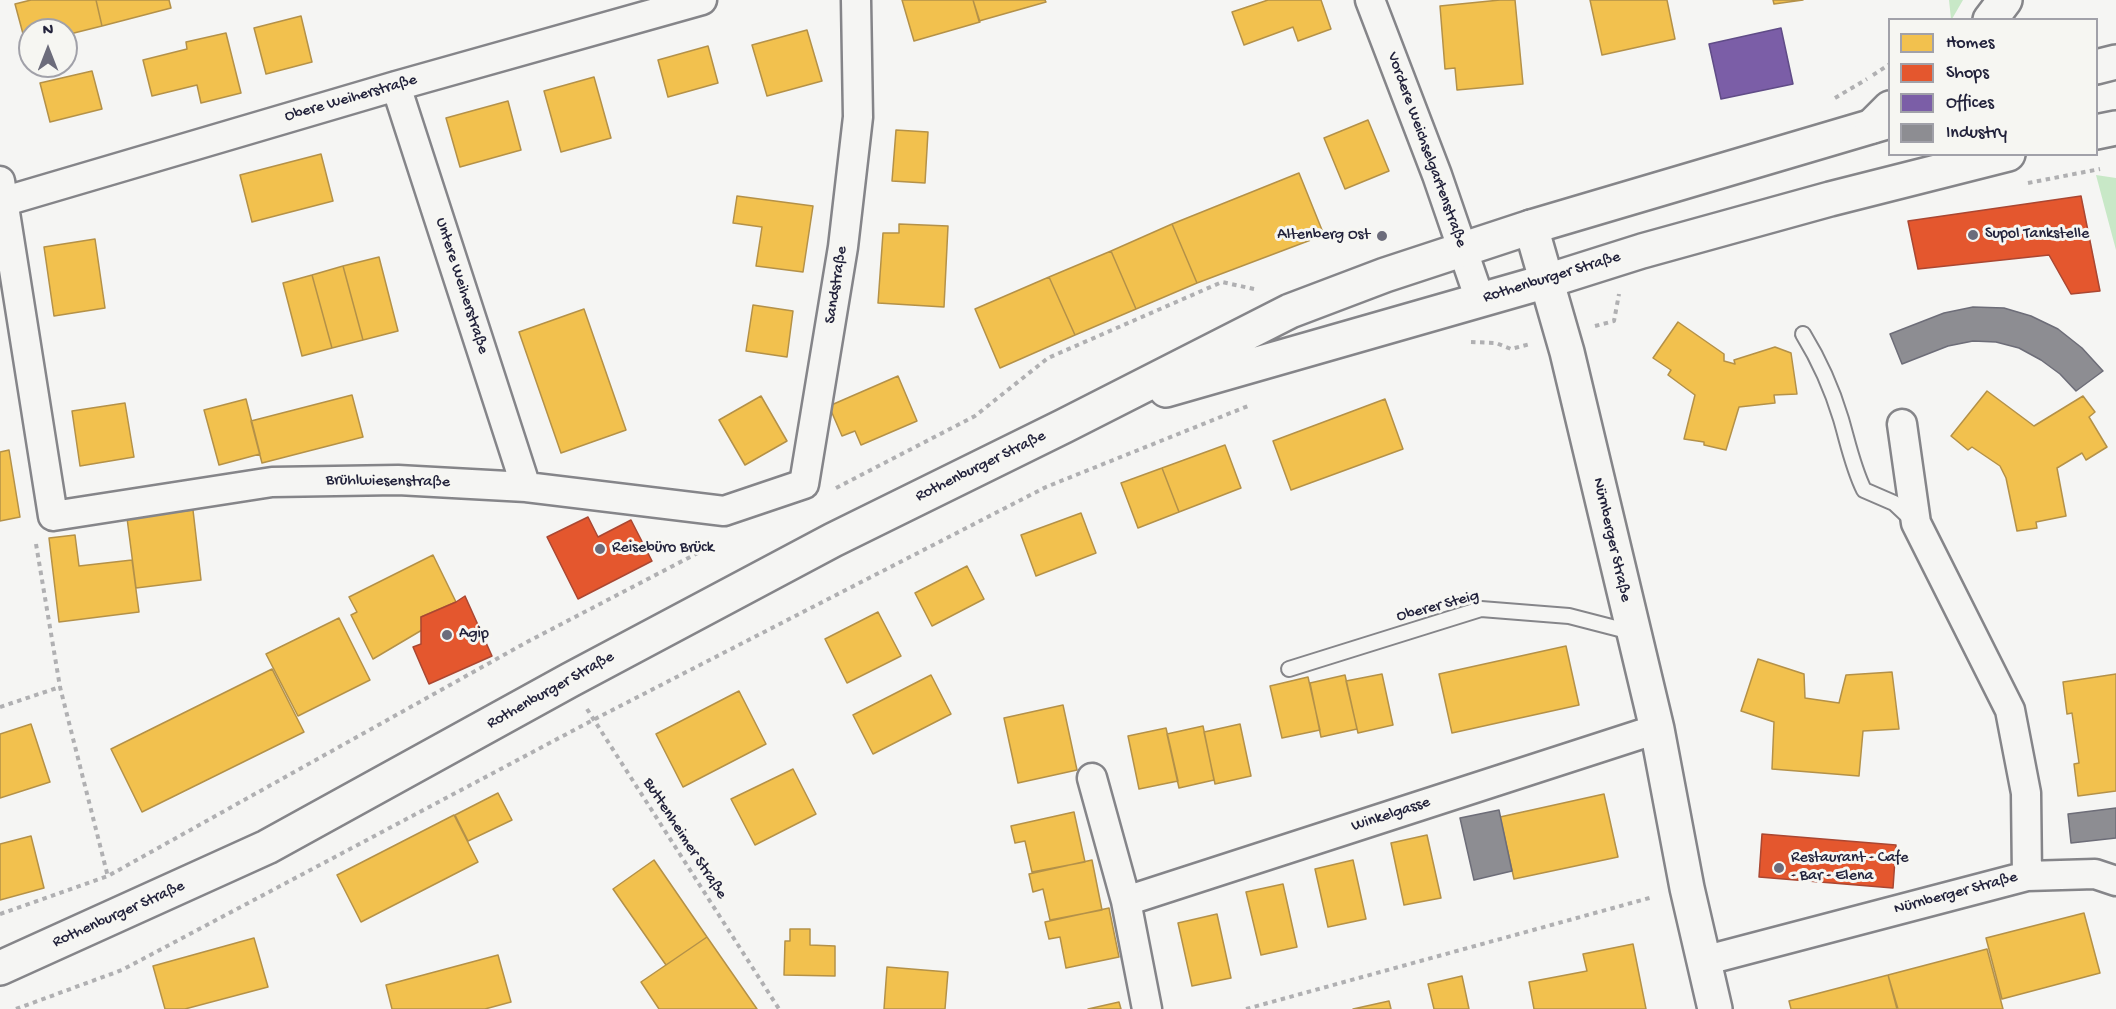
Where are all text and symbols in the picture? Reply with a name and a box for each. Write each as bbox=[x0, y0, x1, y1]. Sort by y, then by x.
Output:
north arrow bbox=[18, 18, 78, 78]
legend bbox=[1888, 18, 2098, 156]
text: N bbox=[43, 22, 53, 41]
text: Homes bbox=[1946, 33, 1994, 54]
street label: Vordere Weichselgartenstraße bbox=[1382, 50, 1470, 250]
text: Shops bbox=[1946, 63, 1989, 84]
street label: Obere Weiherstraße bbox=[283, 71, 419, 127]
text: Offices bbox=[1946, 93, 1994, 114]
text: Industry bbox=[1946, 123, 2007, 144]
street label: Untere Weiherstraße bbox=[430, 215, 492, 357]
place label: Supol Tankstelle bbox=[1985, 225, 2089, 245]
place label: Altenberg Ost bbox=[1277, 226, 1370, 246]
marker: Supol Tankstelle bbox=[1966, 228, 1980, 242]
marker: Altenberg Ost bbox=[1375, 229, 1389, 243]
street label: Sandstraße bbox=[821, 245, 853, 325]
street label: Rothenburger Straße bbox=[1481, 248, 1623, 308]
street label: Rothenburger Straße bbox=[913, 427, 1049, 507]
street label: Brühlwiesenstraße bbox=[326, 471, 450, 493]
street label: Nürnberger Straße bbox=[1587, 476, 1635, 604]
place label: Reisebüro Brück bbox=[612, 539, 714, 559]
marker: Reisebüro Brück bbox=[593, 542, 607, 556]
street label: Oberer Steig bbox=[1395, 587, 1481, 627]
place label: Agip bbox=[459, 625, 489, 645]
marker: Agip bbox=[440, 628, 454, 642]
street label: Rothenburger Straße bbox=[484, 648, 618, 734]
street label: Buttenheimer Straße bbox=[638, 775, 730, 903]
street label: Winkelgasse bbox=[1349, 793, 1433, 837]
place label: Restaurant - Cafe - Bar - Elena bbox=[1791, 849, 1908, 887]
marker: Restaurant - Cafe - Bar - Elena bbox=[1772, 861, 1786, 875]
street label: Nürnberger Straße bbox=[1892, 868, 2020, 920]
street label: Rothenburger Straße bbox=[50, 877, 188, 953]

